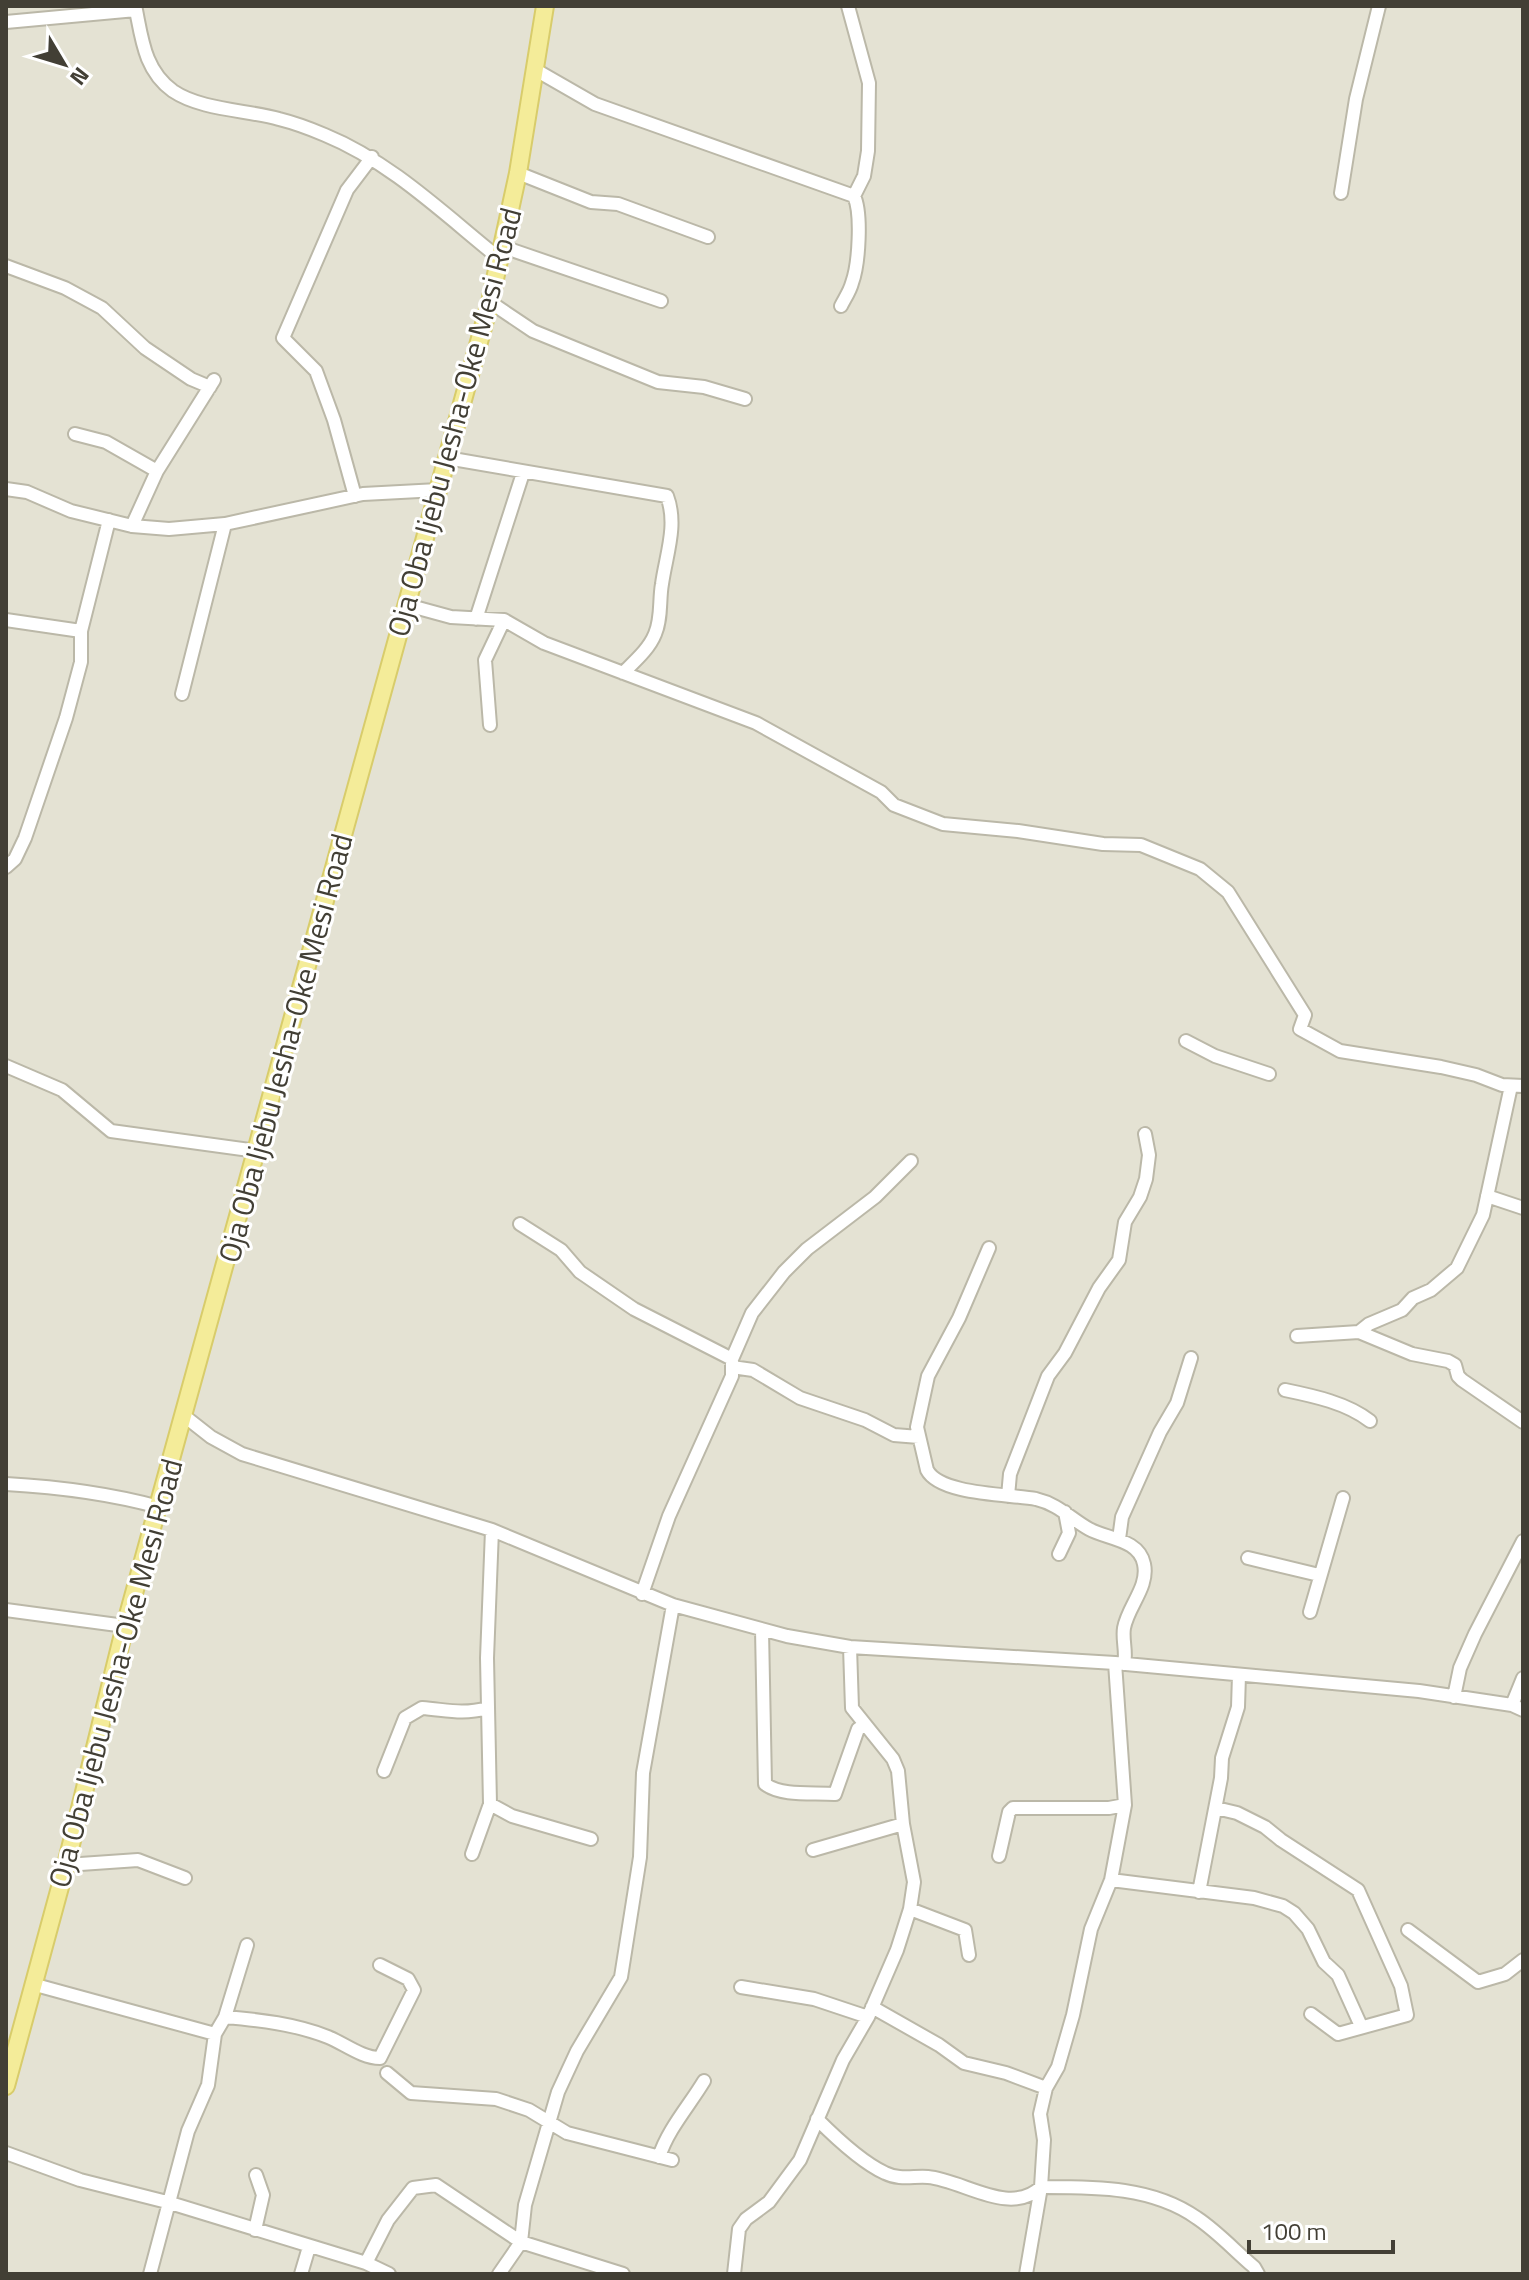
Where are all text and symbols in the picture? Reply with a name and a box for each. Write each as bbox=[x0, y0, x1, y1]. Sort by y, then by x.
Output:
north arrow bbox=[24, 24, 104, 104]
text: N bbox=[62, 60, 98, 93]
street label: Oja Oba Ijebu Jesha-Oke Mesi Road bbox=[375, 202, 533, 642]
street label: Oja Oba Ijebu Jesha-Oke Mesi Road bbox=[206, 828, 364, 1268]
street label: Oja Oba Ijebu Jesha-Oke Mesi Road bbox=[36, 1453, 194, 1893]
scale bar bbox=[1249, 2204, 1393, 2254]
text: 100 m bbox=[1261, 2213, 1327, 2249]

